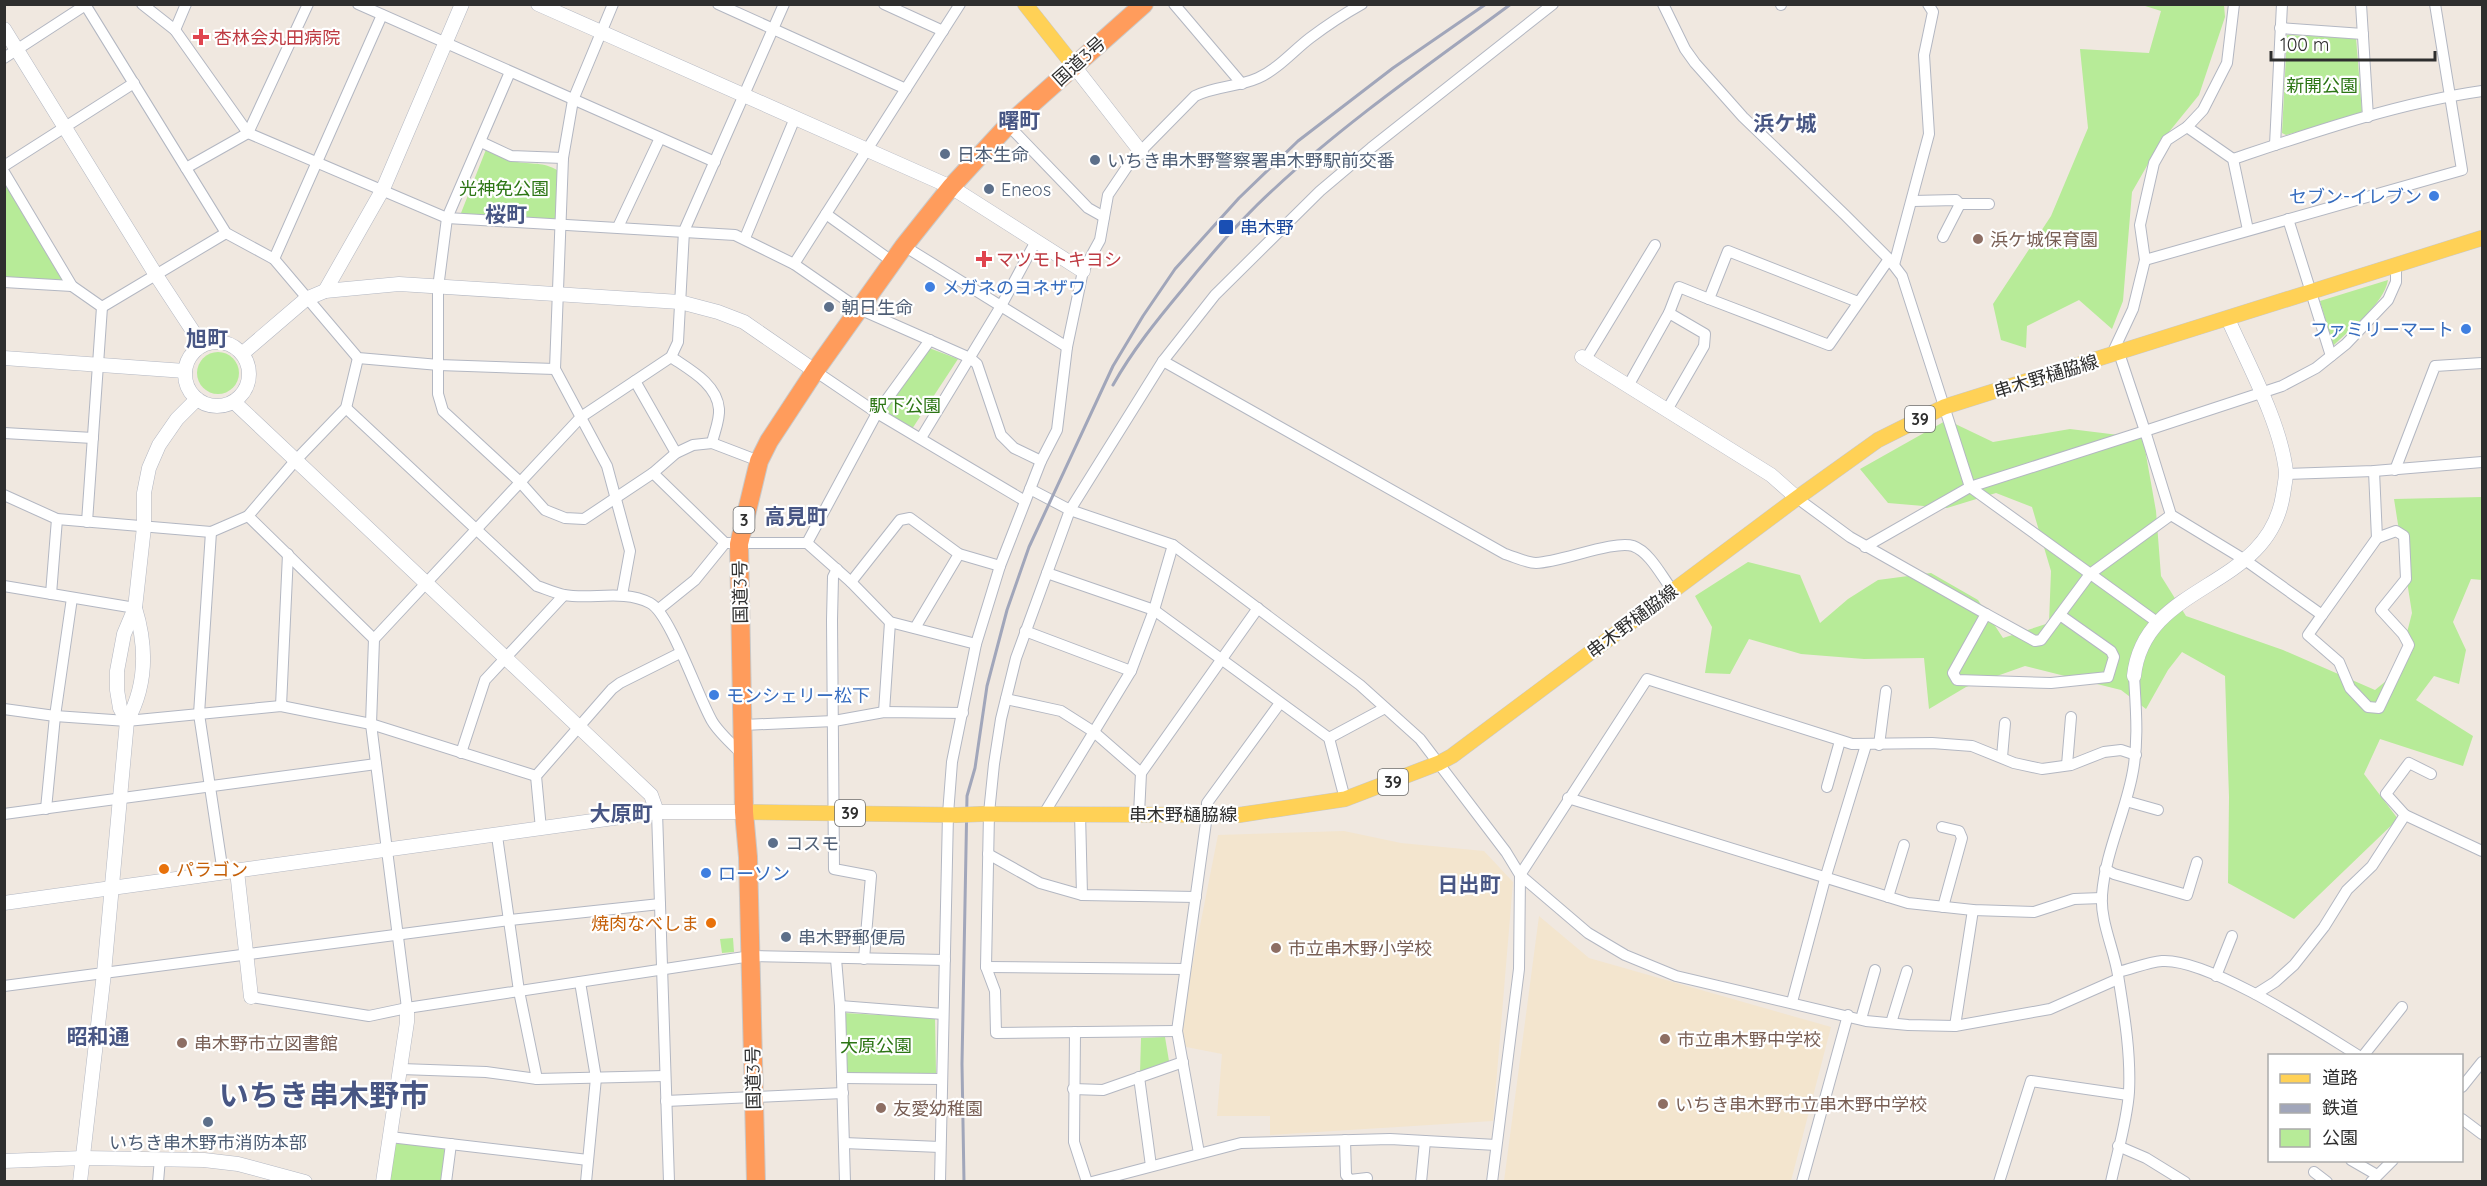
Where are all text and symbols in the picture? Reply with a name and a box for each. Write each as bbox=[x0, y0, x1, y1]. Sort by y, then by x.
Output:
scale bar bbox=[2271, 24, 2434, 62]
place label: 杏林会丸田病院 bbox=[214, 26, 340, 49]
marker: 杏林会丸田病院 bbox=[192, 28, 210, 46]
street label: 国道3号 bbox=[1048, 31, 1110, 91]
text: 100 m bbox=[2280, 33, 2329, 56]
park label: 新開公園 bbox=[2286, 74, 2358, 97]
district label: 曙町 bbox=[998, 107, 1040, 133]
district label: 浜ケ城 bbox=[1754, 110, 1817, 136]
place label: 日本生命 bbox=[957, 143, 1029, 166]
marker: 日本生命 bbox=[938, 147, 952, 161]
place label: いちき串木野警察署串木野駅前交番 bbox=[1107, 149, 1395, 172]
marker: いちき串木野警察署串木野駅前交番 bbox=[1088, 153, 1102, 167]
park label: 光神免公園 bbox=[459, 177, 549, 200]
place label: Eneos bbox=[1001, 178, 1051, 201]
marker: Eneos bbox=[982, 182, 996, 196]
place label: セブン-イレブン bbox=[2289, 185, 2422, 208]
marker: セブン-イレブン bbox=[2427, 189, 2441, 203]
district label: 桜町 bbox=[485, 201, 527, 227]
place label: 串木野 bbox=[1240, 216, 1294, 239]
marker: 串木野 bbox=[1217, 218, 1235, 236]
place label: 浜ケ城保育園 bbox=[1990, 228, 2098, 251]
marker: 浜ケ城保育園 bbox=[1971, 232, 1985, 246]
place label: マツモトキヨシ bbox=[996, 248, 1122, 271]
marker: マツモトキヨシ bbox=[977, 252, 991, 266]
place label: メガネのヨネザワ bbox=[942, 276, 1086, 299]
marker: メガネのヨネザワ bbox=[923, 280, 937, 294]
place label: 朝日生命 bbox=[841, 296, 913, 319]
marker: 朝日生命 bbox=[822, 300, 836, 314]
place label: ファミリーマート bbox=[2310, 318, 2454, 341]
marker: ファミリーマート bbox=[2459, 322, 2473, 336]
district label: 旭町 bbox=[186, 325, 228, 351]
street label: 串木野樋脇線 bbox=[1991, 349, 2101, 403]
park label: 駅下公園 bbox=[869, 394, 941, 417]
road number: 39 bbox=[1905, 406, 1935, 432]
district label: 高見町 bbox=[765, 503, 828, 529]
road number: 3 bbox=[734, 507, 754, 533]
street label: 国道3号 bbox=[728, 560, 752, 624]
street label: 串木野樋脇線 bbox=[1582, 579, 1682, 663]
place label: モンシェリー松下 bbox=[726, 684, 870, 707]
marker: モンシェリー松下 bbox=[707, 688, 721, 702]
road number: 39 bbox=[1378, 769, 1408, 795]
district label: 大原町 bbox=[590, 800, 653, 826]
road number: 39 bbox=[835, 800, 865, 826]
street label: 串木野樋脇線 bbox=[1129, 803, 1237, 826]
place label: コスモ bbox=[785, 832, 839, 855]
marker: コスモ bbox=[766, 836, 780, 850]
place label: パラゴン bbox=[176, 858, 248, 881]
marker: パラゴン bbox=[157, 862, 171, 876]
place label: ローソン bbox=[718, 862, 790, 885]
marker: ローソン bbox=[699, 866, 713, 880]
district label: 日出町 bbox=[1438, 871, 1501, 897]
place label: 焼肉なべしま bbox=[591, 912, 699, 935]
marker: 焼肉なべしま bbox=[704, 916, 718, 930]
place label: 串木野郵便局 bbox=[798, 926, 906, 949]
marker: 串木野郵便局 bbox=[779, 930, 793, 944]
place label: 市立串木野小学校 bbox=[1288, 937, 1432, 960]
marker: 市立串木野小学校 bbox=[1269, 941, 1283, 955]
district label: 昭和通 bbox=[67, 1023, 130, 1049]
place label: 市立串木野中学校 bbox=[1677, 1028, 1821, 1051]
place label: 串木野市立図書館 bbox=[194, 1032, 338, 1055]
marker: 市立串木野中学校 bbox=[1658, 1032, 1672, 1046]
park label: 大原公園 bbox=[840, 1034, 912, 1057]
marker: 串木野市立図書館 bbox=[175, 1036, 189, 1050]
street label: 国道3号 bbox=[741, 1046, 765, 1110]
legend bbox=[2268, 1054, 2463, 1162]
text: 道路 bbox=[2322, 1066, 2358, 1089]
district label: いちき串木野市 bbox=[219, 1076, 429, 1114]
place label: いちき串木野市立串木野中学校 bbox=[1675, 1093, 1927, 1116]
text: 鉄道 bbox=[2322, 1096, 2358, 1119]
place label: 友愛幼稚園 bbox=[893, 1097, 983, 1120]
marker: いちき串木野市立串木野中学校 bbox=[1656, 1097, 1670, 1111]
marker: 友愛幼稚園 bbox=[874, 1101, 888, 1115]
marker: いちき串木野市消防本部 bbox=[201, 1115, 215, 1129]
text: 公園 bbox=[2322, 1126, 2358, 1149]
place label: いちき串木野市消防本部 bbox=[109, 1131, 307, 1154]

